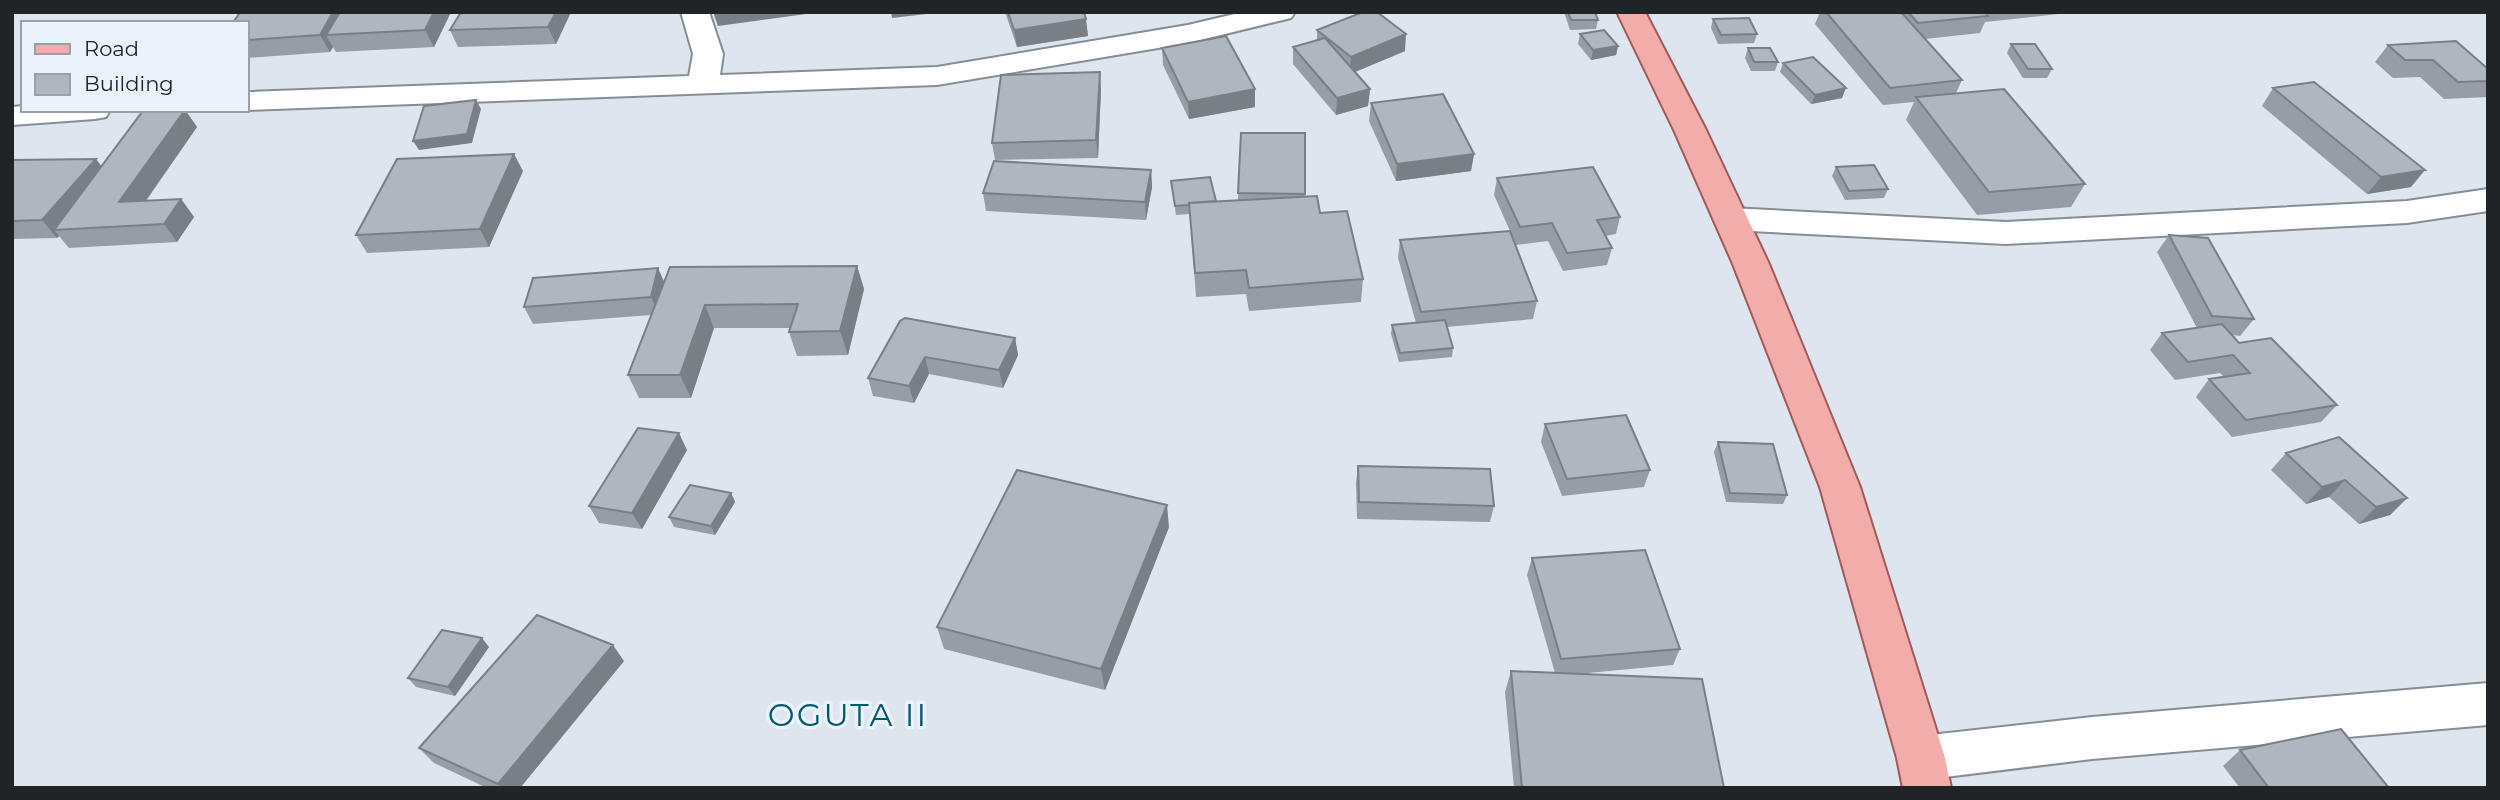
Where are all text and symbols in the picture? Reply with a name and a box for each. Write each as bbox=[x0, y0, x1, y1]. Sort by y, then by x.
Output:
legend bbox=[21, 21, 248, 112]
text: Road bbox=[84, 36, 139, 61]
text: Building bbox=[84, 71, 174, 96]
district label: OGUTA II bbox=[768, 695, 928, 734]

